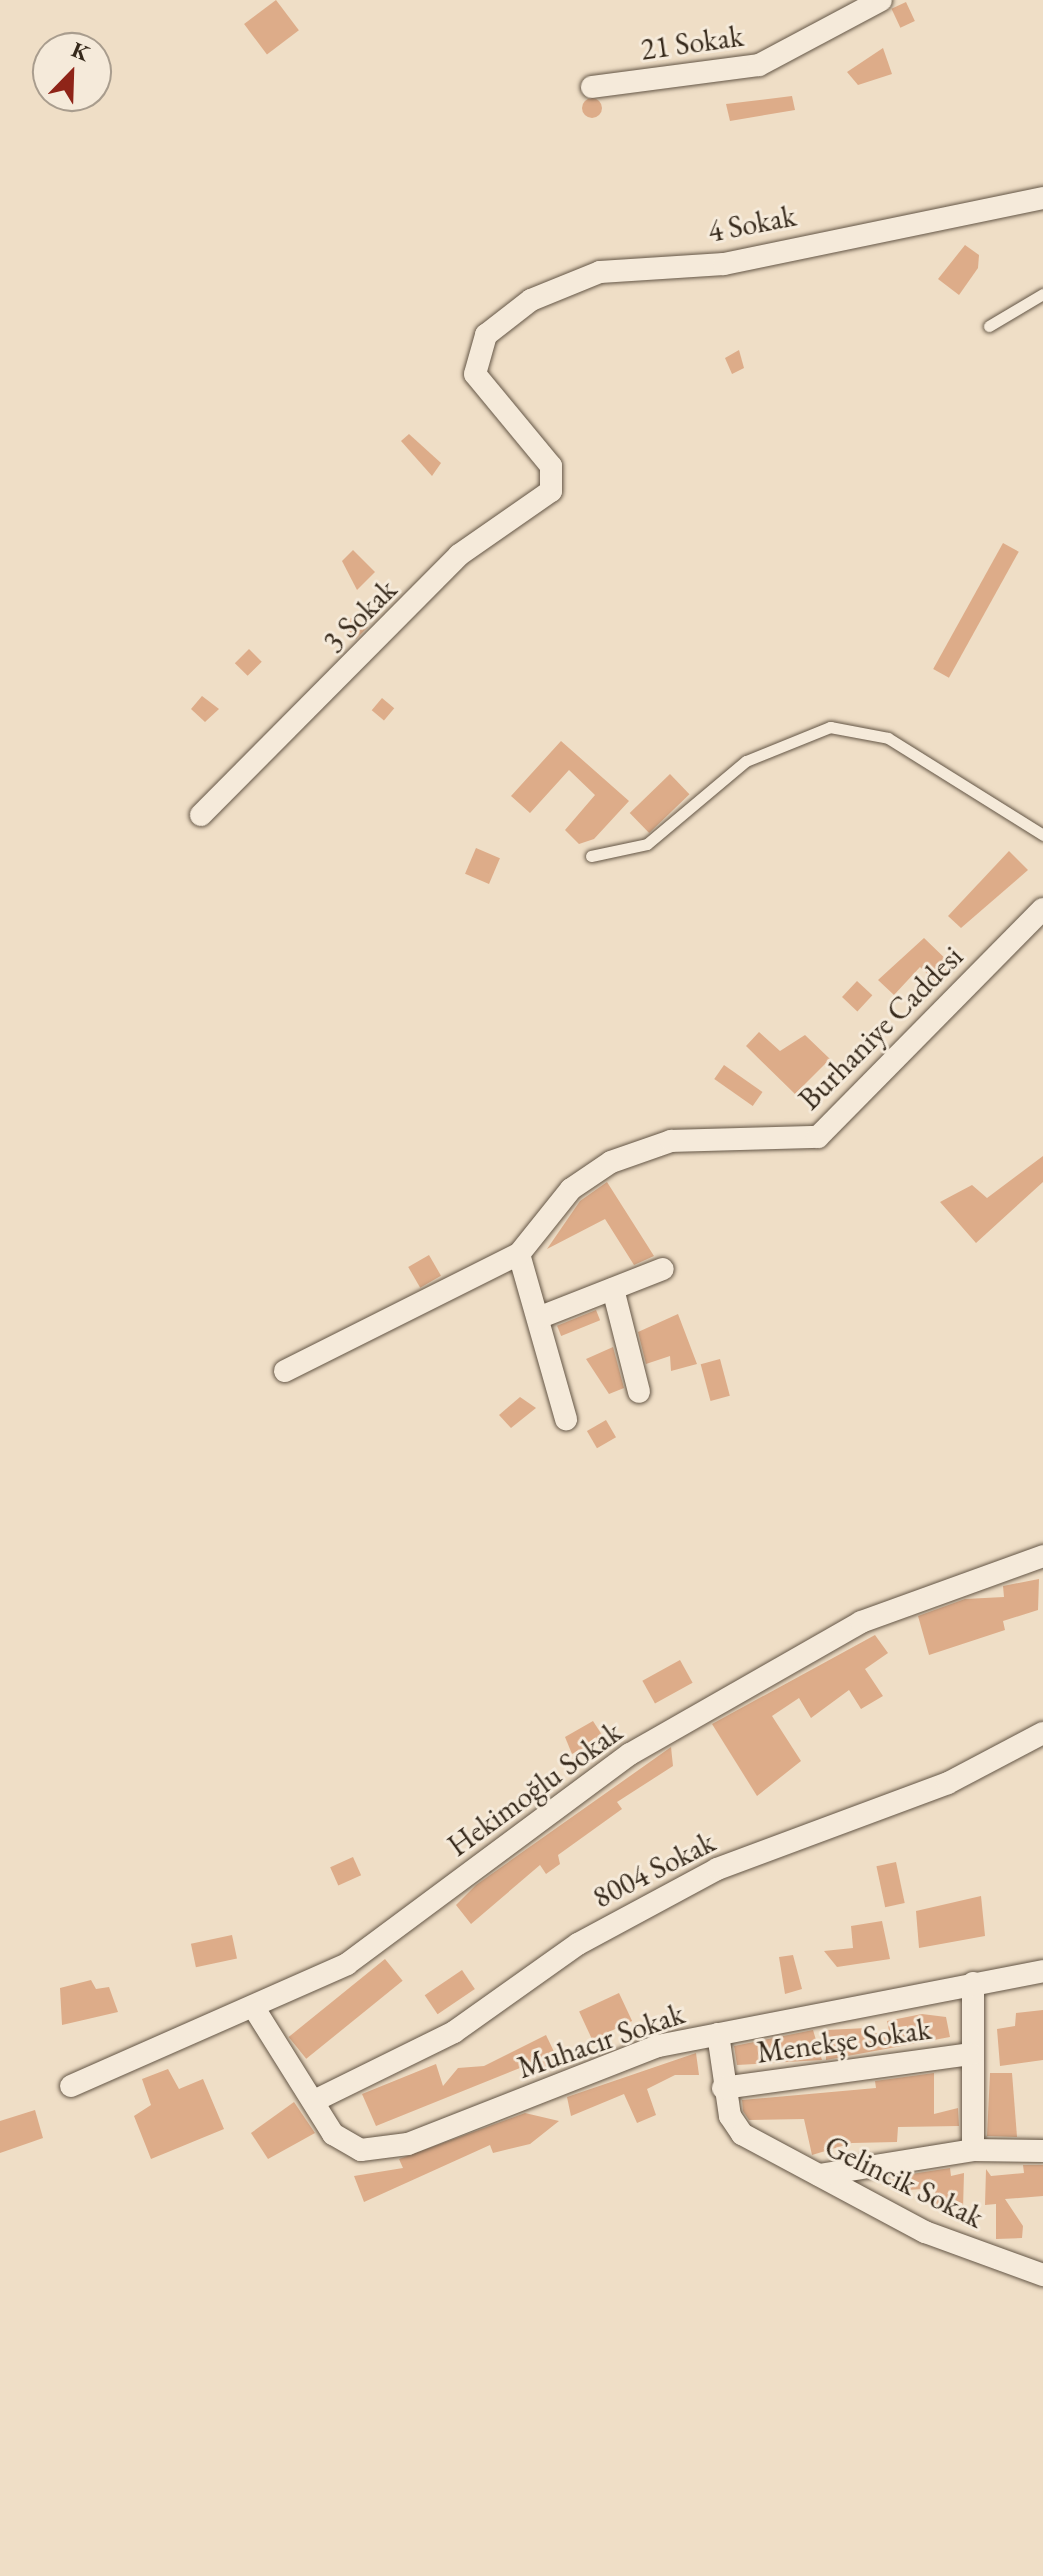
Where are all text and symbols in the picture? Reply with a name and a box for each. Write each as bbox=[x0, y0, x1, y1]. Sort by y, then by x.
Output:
street label: 21 Sokak bbox=[638, 18, 746, 68]
north arrow bbox=[32, 32, 112, 112]
text: K bbox=[67, 35, 94, 68]
street label: 4 Sokak bbox=[705, 198, 799, 250]
street label: 3 Sokak bbox=[316, 572, 404, 660]
street label: Burhaniye Caddesi bbox=[792, 939, 970, 1117]
street label: Hekimoğlu Sokak bbox=[441, 1714, 629, 1864]
street label: 8004 Sokak bbox=[587, 1824, 721, 1916]
street label: Muhacır Sokak bbox=[513, 1996, 689, 2086]
street label: Menekşe Sokak bbox=[755, 2011, 933, 2071]
street label: Gelincik Sokak bbox=[819, 2128, 989, 2236]

